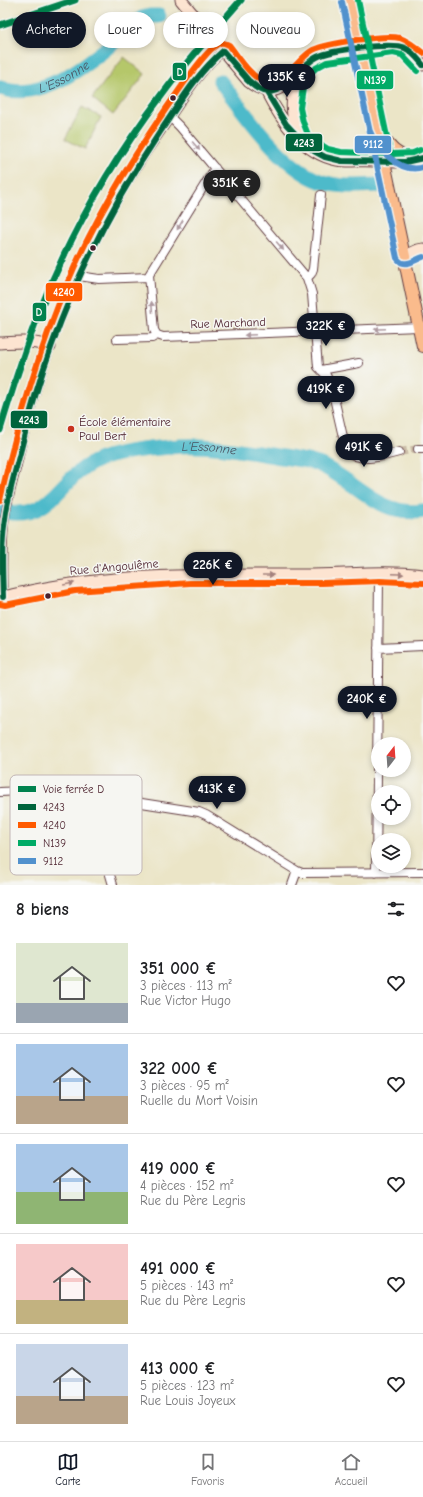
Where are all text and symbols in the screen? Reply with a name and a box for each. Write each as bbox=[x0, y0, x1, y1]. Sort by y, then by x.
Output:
chip: Acheter bbox=[12, 12, 86, 48]
chip: Louer bbox=[94, 12, 155, 48]
chip: Filtres bbox=[163, 12, 228, 48]
chip: Nouveau bbox=[236, 12, 315, 48]
water label: L'Essonne bbox=[37, 57, 93, 96]
line badge: D bbox=[172, 62, 187, 81]
pin: 135K € bbox=[254, 64, 320, 98]
text: D bbox=[177, 66, 184, 79]
text: 135K € bbox=[267, 69, 307, 84]
line badge: N139 bbox=[356, 70, 394, 90]
text: N139 bbox=[364, 74, 387, 87]
unlabelled marker bbox=[168, 93, 178, 103]
line badge: 4243 bbox=[285, 133, 323, 152]
line badge: 9112 bbox=[354, 135, 392, 154]
text: 4243 bbox=[294, 137, 314, 150]
text: 9112 bbox=[363, 138, 383, 151]
one-way arrow bbox=[192, 141, 201, 151]
pin: 351K € bbox=[199, 170, 265, 204]
text: 351K € bbox=[212, 175, 252, 190]
one-way arrow bbox=[176, 219, 183, 231]
one-way arrow bbox=[276, 240, 285, 251]
unlabelled marker bbox=[88, 243, 98, 253]
line badge: 4240 bbox=[45, 282, 83, 302]
text: 4240 bbox=[53, 286, 75, 299]
one-way arrow bbox=[149, 301, 155, 313]
line badge: D bbox=[32, 302, 47, 322]
text: D bbox=[36, 306, 43, 319]
pin: 322K € bbox=[293, 313, 359, 347]
street label: Rue Marchand bbox=[190, 315, 266, 331]
text: 322K € bbox=[306, 318, 346, 333]
one-way arrow bbox=[373, 326, 386, 332]
one-way arrow bbox=[244, 331, 256, 338]
pin: 419K € bbox=[293, 376, 359, 410]
text: 419K € bbox=[307, 381, 345, 396]
line badge: 4243 bbox=[10, 410, 48, 429]
text: 4243 bbox=[19, 414, 39, 427]
place label: École élémentaire Paul Bert bbox=[79, 415, 171, 443]
marker: École élémentaire Paul Bert bbox=[66, 424, 76, 434]
pin: 491K € bbox=[331, 434, 397, 468]
water label: L'Essonne bbox=[181, 439, 238, 458]
text: 491K € bbox=[345, 439, 383, 454]
pin: 226K € bbox=[180, 552, 246, 586]
street label: Rue d'Angoulême bbox=[69, 556, 159, 578]
text: 226K € bbox=[193, 557, 233, 572]
one-way arrow bbox=[392, 570, 404, 577]
one-way arrow bbox=[262, 572, 275, 578]
one-way arrow bbox=[62, 580, 75, 586]
unlabelled marker bbox=[43, 591, 53, 601]
pin: 240K € bbox=[334, 686, 400, 720]
text: 240K € bbox=[347, 691, 387, 706]
north arrow bbox=[371, 737, 411, 777]
map controls bbox=[371, 737, 411, 873]
legend bbox=[10, 775, 142, 875]
pin: 413K € bbox=[184, 776, 250, 810]
text: 413K € bbox=[198, 781, 236, 796]
text: Voie ferrée D bbox=[43, 783, 104, 796]
button: locate bbox=[371, 785, 411, 825]
text: 4243 bbox=[43, 801, 65, 814]
text: 4240 bbox=[43, 819, 66, 832]
button: layers bbox=[371, 833, 411, 873]
text: N139 bbox=[43, 837, 66, 850]
text: 9112 bbox=[43, 855, 64, 868]
icon: filters bbox=[385, 898, 407, 920]
text: 8 biens bbox=[16, 900, 69, 919]
icon: home bbox=[48, 959, 96, 1007]
text: 351 000 € bbox=[140, 959, 217, 978]
icon: heart bbox=[385, 972, 407, 994]
text: 3 pièces · 113 m² bbox=[140, 978, 232, 993]
text: Rue Victor Hugo bbox=[140, 993, 231, 1008]
text: 322 000 € bbox=[140, 1059, 218, 1078]
icon: home bbox=[48, 1060, 96, 1108]
icon: heart bbox=[385, 1073, 407, 1095]
text: 3 pièces · 95 m² bbox=[140, 1078, 229, 1093]
text: Ruelle du Mort Voisin bbox=[140, 1093, 258, 1108]
text: 419 000 € bbox=[140, 1159, 217, 1178]
icon: home bbox=[48, 1160, 96, 1208]
icon: heart bbox=[385, 1173, 407, 1195]
text: 4 pièces · 152 m² bbox=[140, 1178, 233, 1193]
text: Rue du Père Legris bbox=[140, 1193, 245, 1208]
text: 491 000 € bbox=[140, 1259, 217, 1278]
icon: home bbox=[48, 1260, 96, 1308]
icon: heart bbox=[385, 1273, 407, 1295]
text: 5 pièces · 143 m² bbox=[140, 1278, 233, 1293]
text: Rue du Père Legris bbox=[140, 1293, 245, 1308]
text: 413 000 € bbox=[140, 1359, 216, 1378]
icon: home bbox=[48, 1360, 96, 1408]
icon: heart bbox=[385, 1373, 407, 1395]
text: 5 pièces · 123 m² bbox=[140, 1378, 234, 1393]
text: Rue Louis Joyeux bbox=[140, 1393, 235, 1408]
tab: Carte bbox=[55, 1451, 80, 1488]
tab: Favoris bbox=[191, 1451, 224, 1488]
tab: Accueil bbox=[335, 1451, 368, 1488]

